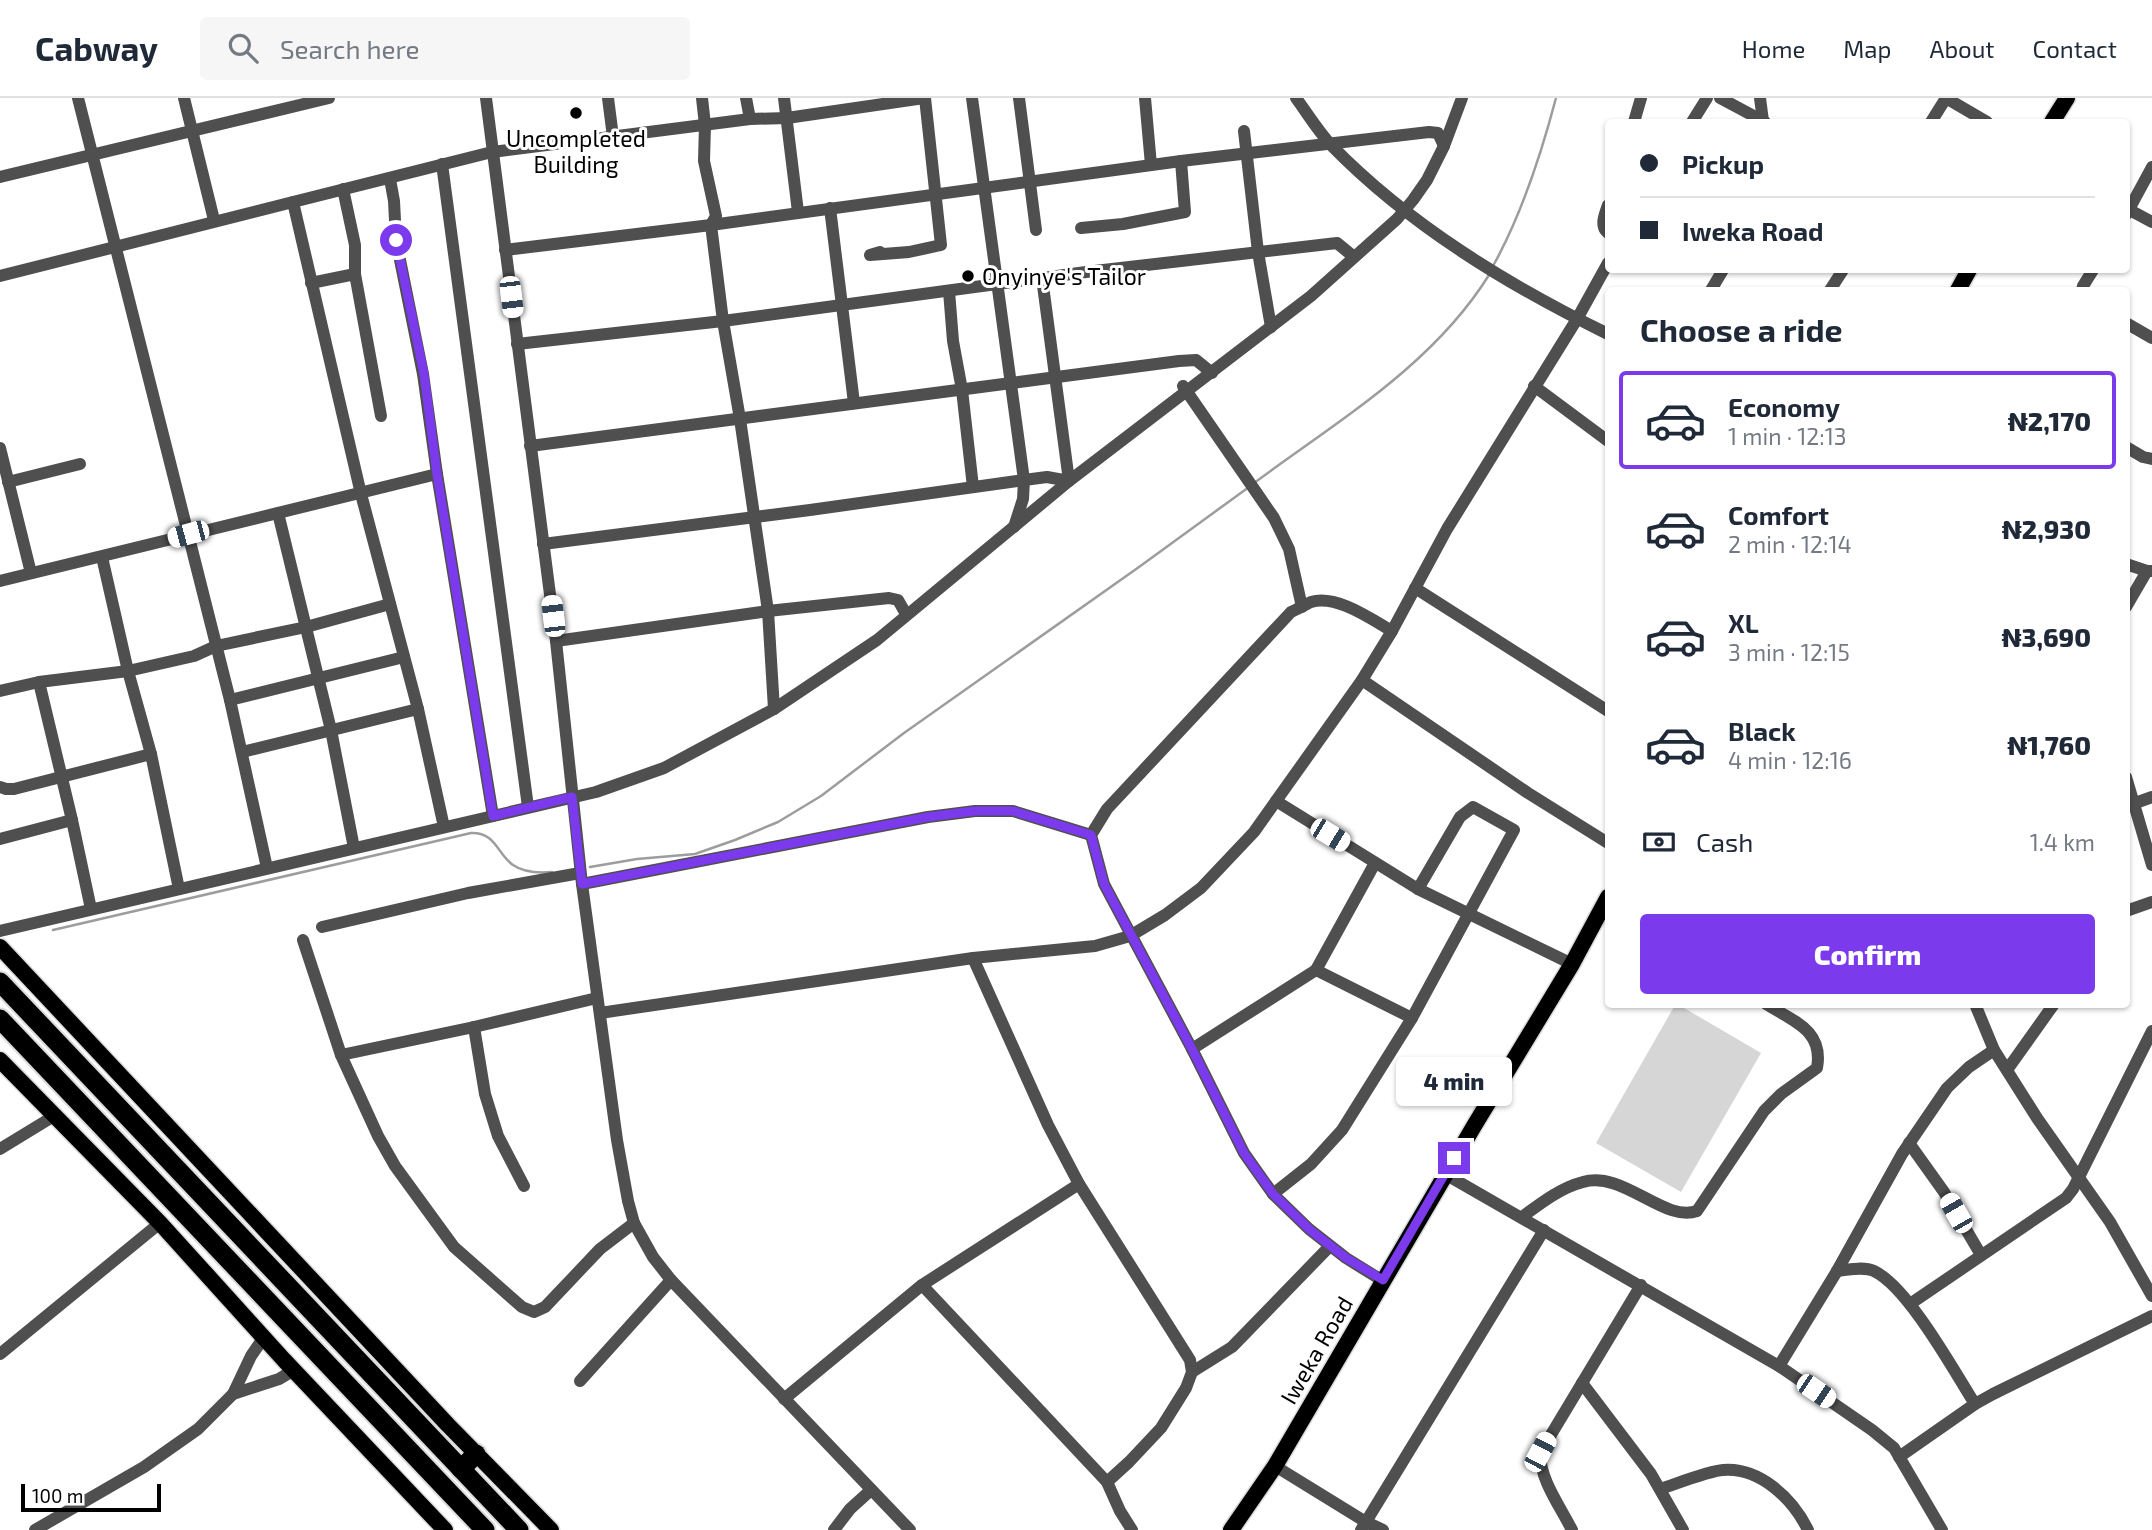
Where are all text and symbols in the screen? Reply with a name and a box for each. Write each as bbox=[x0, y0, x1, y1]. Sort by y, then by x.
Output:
search box bbox=[200, 17, 690, 80]
text: Cabway bbox=[35, 28, 158, 68]
icon: search bbox=[224, 29, 262, 67]
text: Search here bbox=[280, 33, 420, 64]
text: Home bbox=[1742, 34, 1805, 63]
text: Map bbox=[1843, 34, 1891, 63]
text: About bbox=[1929, 34, 1995, 63]
text: Contact bbox=[2033, 34, 2117, 63]
marker: Uncompleted Building bbox=[568, 105, 584, 121]
place label: Uncompleted Building bbox=[506, 124, 646, 178]
text: Pickup bbox=[1682, 148, 1764, 179]
text: Iweka Road bbox=[1682, 215, 1824, 246]
route start bbox=[380, 224, 412, 256]
place label: Onyinye's Tailor bbox=[982, 262, 1146, 290]
marker: Onyinye's Tailor bbox=[960, 268, 976, 284]
car bbox=[499, 275, 524, 319]
text: Choose a ride bbox=[1640, 310, 1843, 348]
icon: car bbox=[1644, 389, 1707, 452]
text: Economy bbox=[1728, 391, 1840, 422]
text: ₦2,170 bbox=[2008, 405, 2091, 436]
text: 1 min · 12:13 bbox=[1728, 422, 1847, 450]
icon: car bbox=[1644, 497, 1707, 560]
text: Comfort bbox=[1728, 499, 1829, 530]
text: ₦2,930 bbox=[2002, 513, 2091, 544]
car bbox=[165, 518, 212, 550]
text: 2 min · 12:14 bbox=[1728, 530, 1852, 558]
car bbox=[541, 594, 566, 638]
icon: car bbox=[1644, 605, 1707, 668]
text: XL bbox=[1728, 607, 1759, 638]
text: ₦3,690 bbox=[2002, 621, 2091, 652]
text: 3 min · 12:15 bbox=[1728, 638, 1850, 666]
icon: car bbox=[1644, 713, 1707, 776]
text: Black bbox=[1728, 715, 1796, 746]
text: ₦1,760 bbox=[2007, 729, 2091, 760]
text: 4 min · 12:16 bbox=[1728, 746, 1852, 774]
car bbox=[1307, 815, 1354, 855]
icon: cash bbox=[1640, 823, 1678, 861]
text: Cash bbox=[1696, 826, 1753, 857]
text: 1.4 km bbox=[2030, 828, 2095, 856]
button: Confirm bbox=[1640, 914, 2095, 994]
callout: 4 min bbox=[1396, 1056, 1512, 1105]
text: 4 min bbox=[1424, 1067, 1484, 1095]
route end bbox=[1438, 1142, 1470, 1174]
car bbox=[1937, 1190, 1976, 1236]
street label: Iweka Road bbox=[1274, 1291, 1358, 1409]
car bbox=[1793, 1371, 1840, 1411]
car bbox=[1521, 1429, 1560, 1475]
scale bar bbox=[21, 1481, 161, 1513]
text: 100 m bbox=[32, 1484, 83, 1507]

